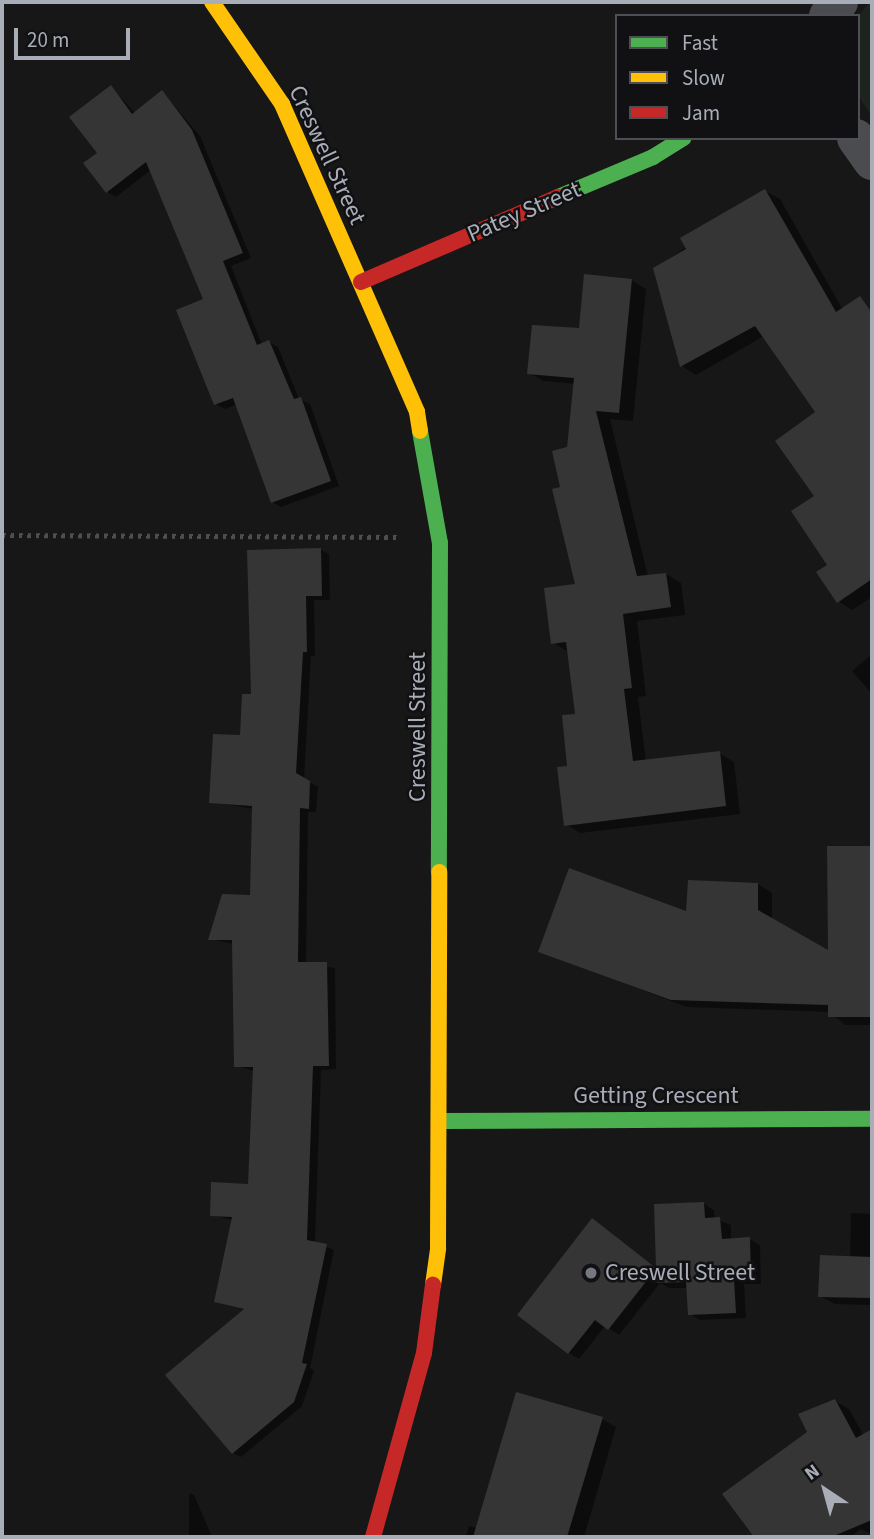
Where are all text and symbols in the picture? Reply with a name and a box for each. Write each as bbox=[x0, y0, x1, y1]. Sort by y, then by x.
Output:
scale bar bbox=[18, 14, 133, 58]
legend bbox=[615, 14, 860, 140]
text: 20 m bbox=[27, 25, 69, 55]
text: Fast bbox=[682, 28, 718, 58]
text: Slow bbox=[682, 63, 725, 93]
street label: Creswell Street bbox=[282, 81, 372, 229]
text: Jam bbox=[682, 98, 720, 128]
street label: Patey Street bbox=[463, 175, 585, 249]
street label: Creswell Street bbox=[404, 652, 432, 802]
street label: Getting Crescent bbox=[573, 1082, 739, 1110]
place label: Creswell Street bbox=[605, 1259, 755, 1287]
marker: Creswell Street bbox=[583, 1265, 599, 1281]
north arrow bbox=[790, 1455, 860, 1525]
text: N bbox=[799, 1458, 825, 1487]

